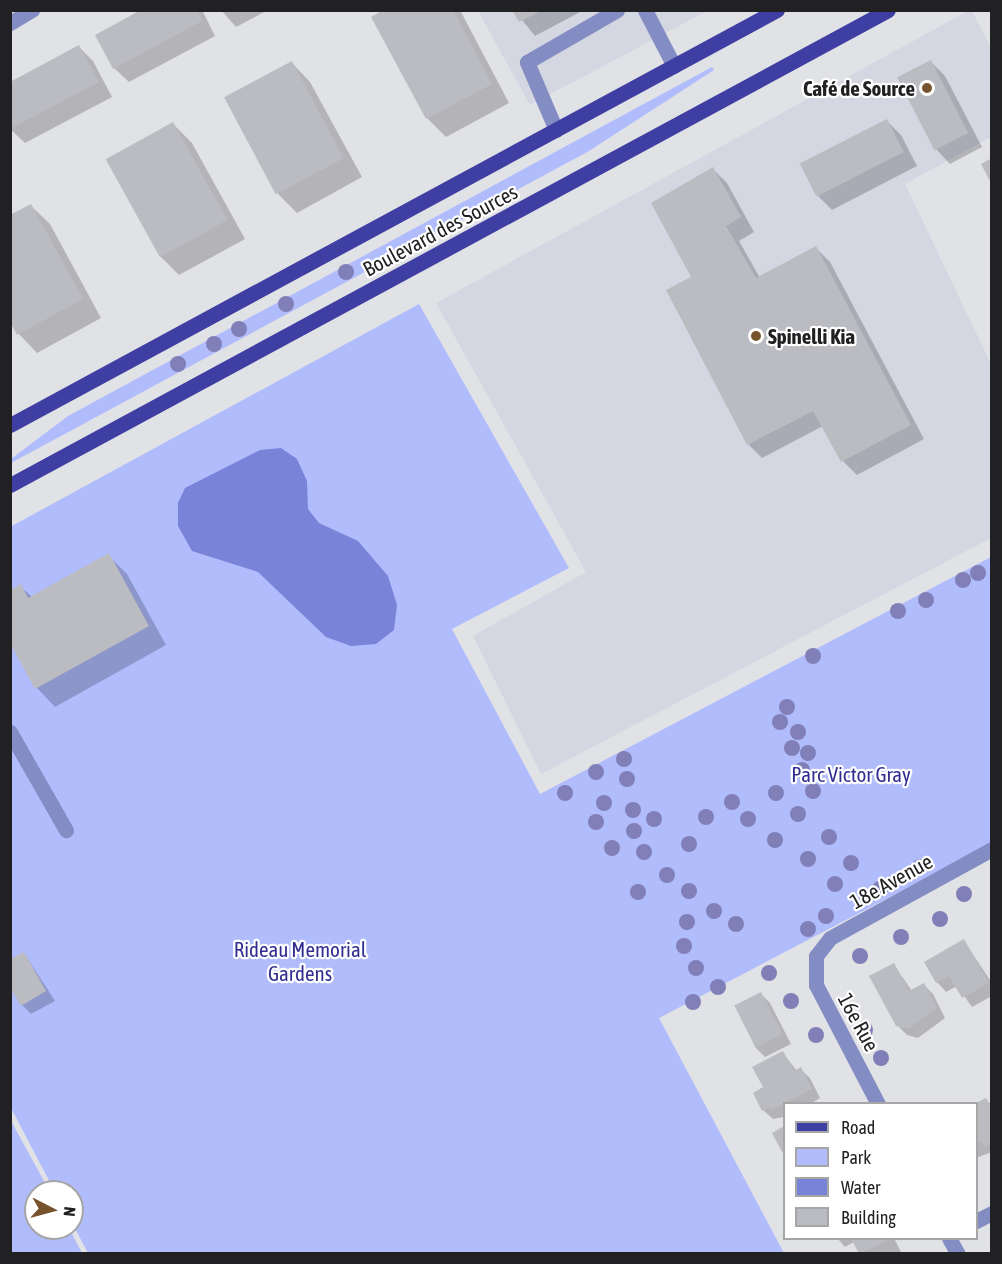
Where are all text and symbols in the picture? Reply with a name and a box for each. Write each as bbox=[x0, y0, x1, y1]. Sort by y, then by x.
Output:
place label: Café de Source bbox=[803, 75, 915, 101]
marker: Café de Source bbox=[920, 81, 934, 95]
street label: Boulevard des Sources bbox=[358, 179, 522, 281]
place label: Spinelli Kia bbox=[768, 323, 855, 349]
marker: Spinelli Kia bbox=[749, 329, 763, 343]
park label: Parc Victor Gray bbox=[791, 761, 911, 787]
street label: 18e Avenue bbox=[845, 848, 937, 914]
park label: Rideau Memorial Gardens bbox=[234, 936, 366, 986]
street label: 16e Rue bbox=[833, 989, 885, 1055]
legend bbox=[783, 1102, 978, 1240]
text: Road bbox=[841, 1117, 875, 1138]
text: Park bbox=[841, 1147, 871, 1168]
text: Water bbox=[841, 1177, 880, 1198]
north arrow bbox=[24, 1180, 84, 1240]
text: N bbox=[60, 1206, 79, 1217]
text: Building bbox=[841, 1207, 896, 1228]

